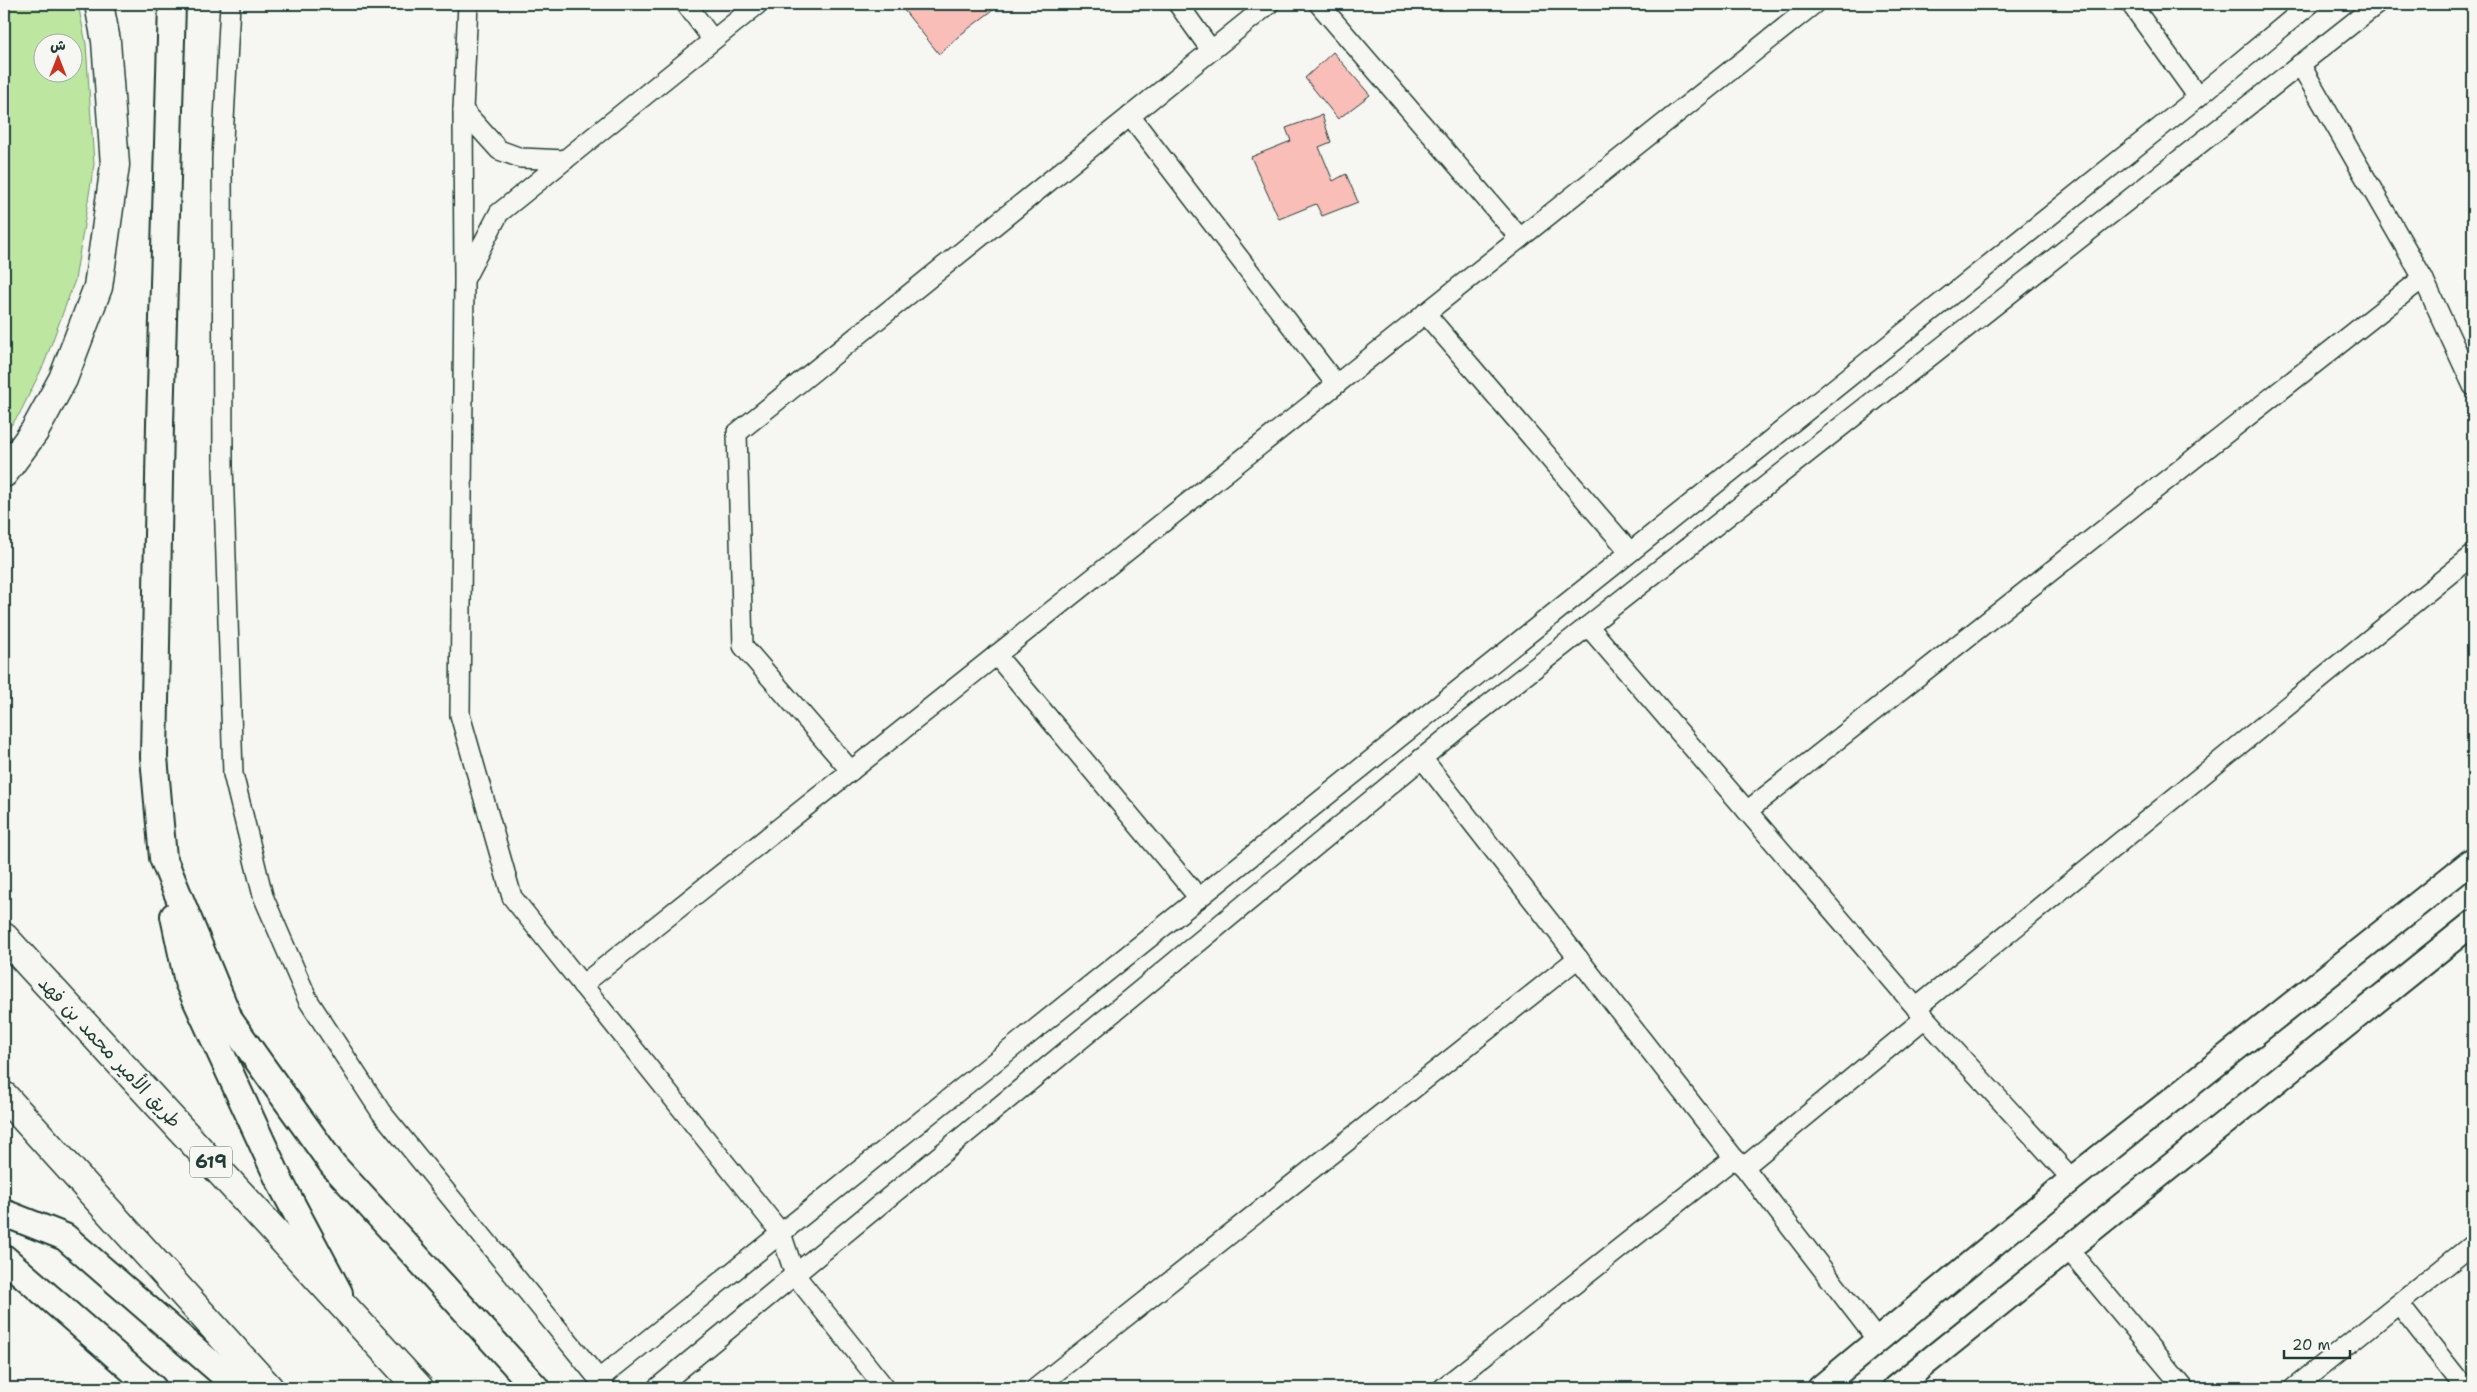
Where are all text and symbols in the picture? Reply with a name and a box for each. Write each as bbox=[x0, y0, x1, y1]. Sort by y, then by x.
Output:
north arrow bbox=[32, 32, 82, 82]
text: ش bbox=[50, 36, 66, 54]
street label: طريق الأمير محمد بن فهد bbox=[33, 971, 187, 1133]
road number: 619 bbox=[190, 1146, 232, 1178]
scale bar bbox=[2284, 1327, 2351, 1359]
text: 20 m bbox=[2292, 1335, 2331, 1355]

